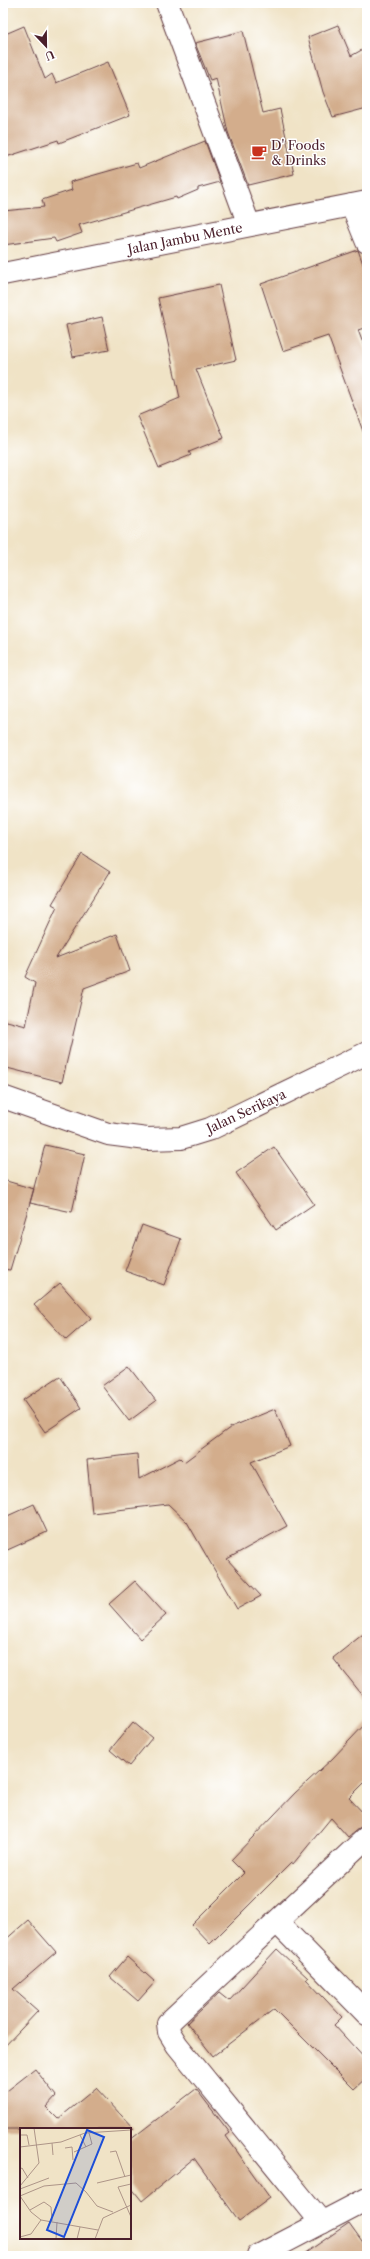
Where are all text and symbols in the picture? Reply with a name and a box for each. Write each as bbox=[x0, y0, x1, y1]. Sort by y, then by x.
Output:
north arrow bbox=[26, 26, 66, 66]
text: U bbox=[43, 47, 57, 63]
place label: D' Foods & Drinks bbox=[271, 137, 327, 168]
cafe icon: D' Foods & Drinks bbox=[250, 143, 268, 161]
street label: Jalan Jambu Mente bbox=[124, 219, 244, 257]
street label: Jalan Serikaya bbox=[202, 1086, 288, 1137]
inset map bbox=[20, 2128, 131, 2239]

